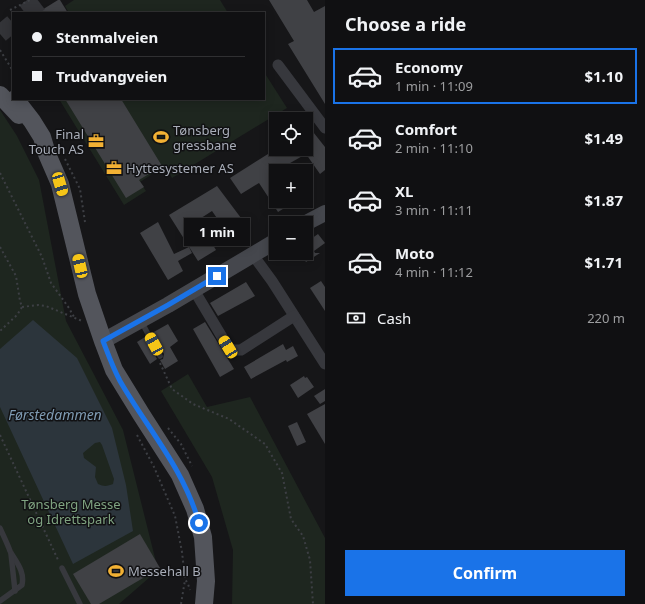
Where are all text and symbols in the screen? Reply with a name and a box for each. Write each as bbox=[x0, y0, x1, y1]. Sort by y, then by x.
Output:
text: Choose a ride bbox=[345, 12, 466, 36]
text: Stenmalveien bbox=[56, 27, 158, 47]
text: Economy bbox=[395, 57, 463, 77]
icon: car bbox=[347, 58, 383, 94]
text: Trudvangveien bbox=[56, 66, 167, 86]
text: $1.10 bbox=[584, 66, 623, 86]
text: 1 min · 11:09 bbox=[395, 77, 473, 95]
map controls bbox=[269, 112, 313, 260]
button: locate bbox=[269, 112, 313, 156]
text: Comfort bbox=[395, 119, 457, 139]
icon: car bbox=[347, 120, 383, 156]
place label: Tønsberg gressbane bbox=[173, 121, 237, 154]
place label: Final Touch AS bbox=[29, 125, 84, 158]
sports icon: Tønsberg gressbane bbox=[152, 128, 170, 146]
text: $1.49 bbox=[584, 128, 623, 148]
office icon: Final Touch AS bbox=[87, 132, 105, 150]
text: 2 min · 11:10 bbox=[395, 139, 473, 157]
office icon: Hyttesystemer AS bbox=[105, 159, 123, 177]
place label: Hyttesystemer AS bbox=[126, 159, 234, 177]
button: + bbox=[269, 164, 313, 208]
car bbox=[51, 171, 69, 197]
text: XL bbox=[395, 181, 413, 201]
icon: car bbox=[347, 182, 383, 218]
text: $1.87 bbox=[584, 190, 623, 210]
text: 3 min · 11:11 bbox=[395, 201, 473, 219]
button: − bbox=[269, 216, 313, 260]
callout: 1 min bbox=[184, 218, 250, 246]
text: 1 min bbox=[199, 223, 235, 241]
text: Moto bbox=[395, 243, 434, 263]
icon: car bbox=[347, 244, 383, 280]
text: $1.71 bbox=[584, 252, 623, 272]
car bbox=[71, 253, 89, 279]
text: 4 min · 11:12 bbox=[395, 263, 473, 281]
route end bbox=[208, 267, 226, 285]
icon: cash bbox=[345, 307, 367, 329]
text: Cash bbox=[377, 308, 411, 328]
text: 220 m bbox=[587, 309, 625, 327]
car bbox=[143, 331, 165, 357]
car bbox=[217, 334, 239, 360]
water label: Førstedammen bbox=[8, 405, 102, 424]
park label: Tønsberg Messe og Idrettspark bbox=[21, 495, 121, 528]
route start bbox=[190, 514, 208, 532]
button: Confirm bbox=[345, 550, 625, 596]
sports icon: Messehall B bbox=[107, 562, 125, 580]
place label: Messehall B bbox=[128, 562, 201, 580]

